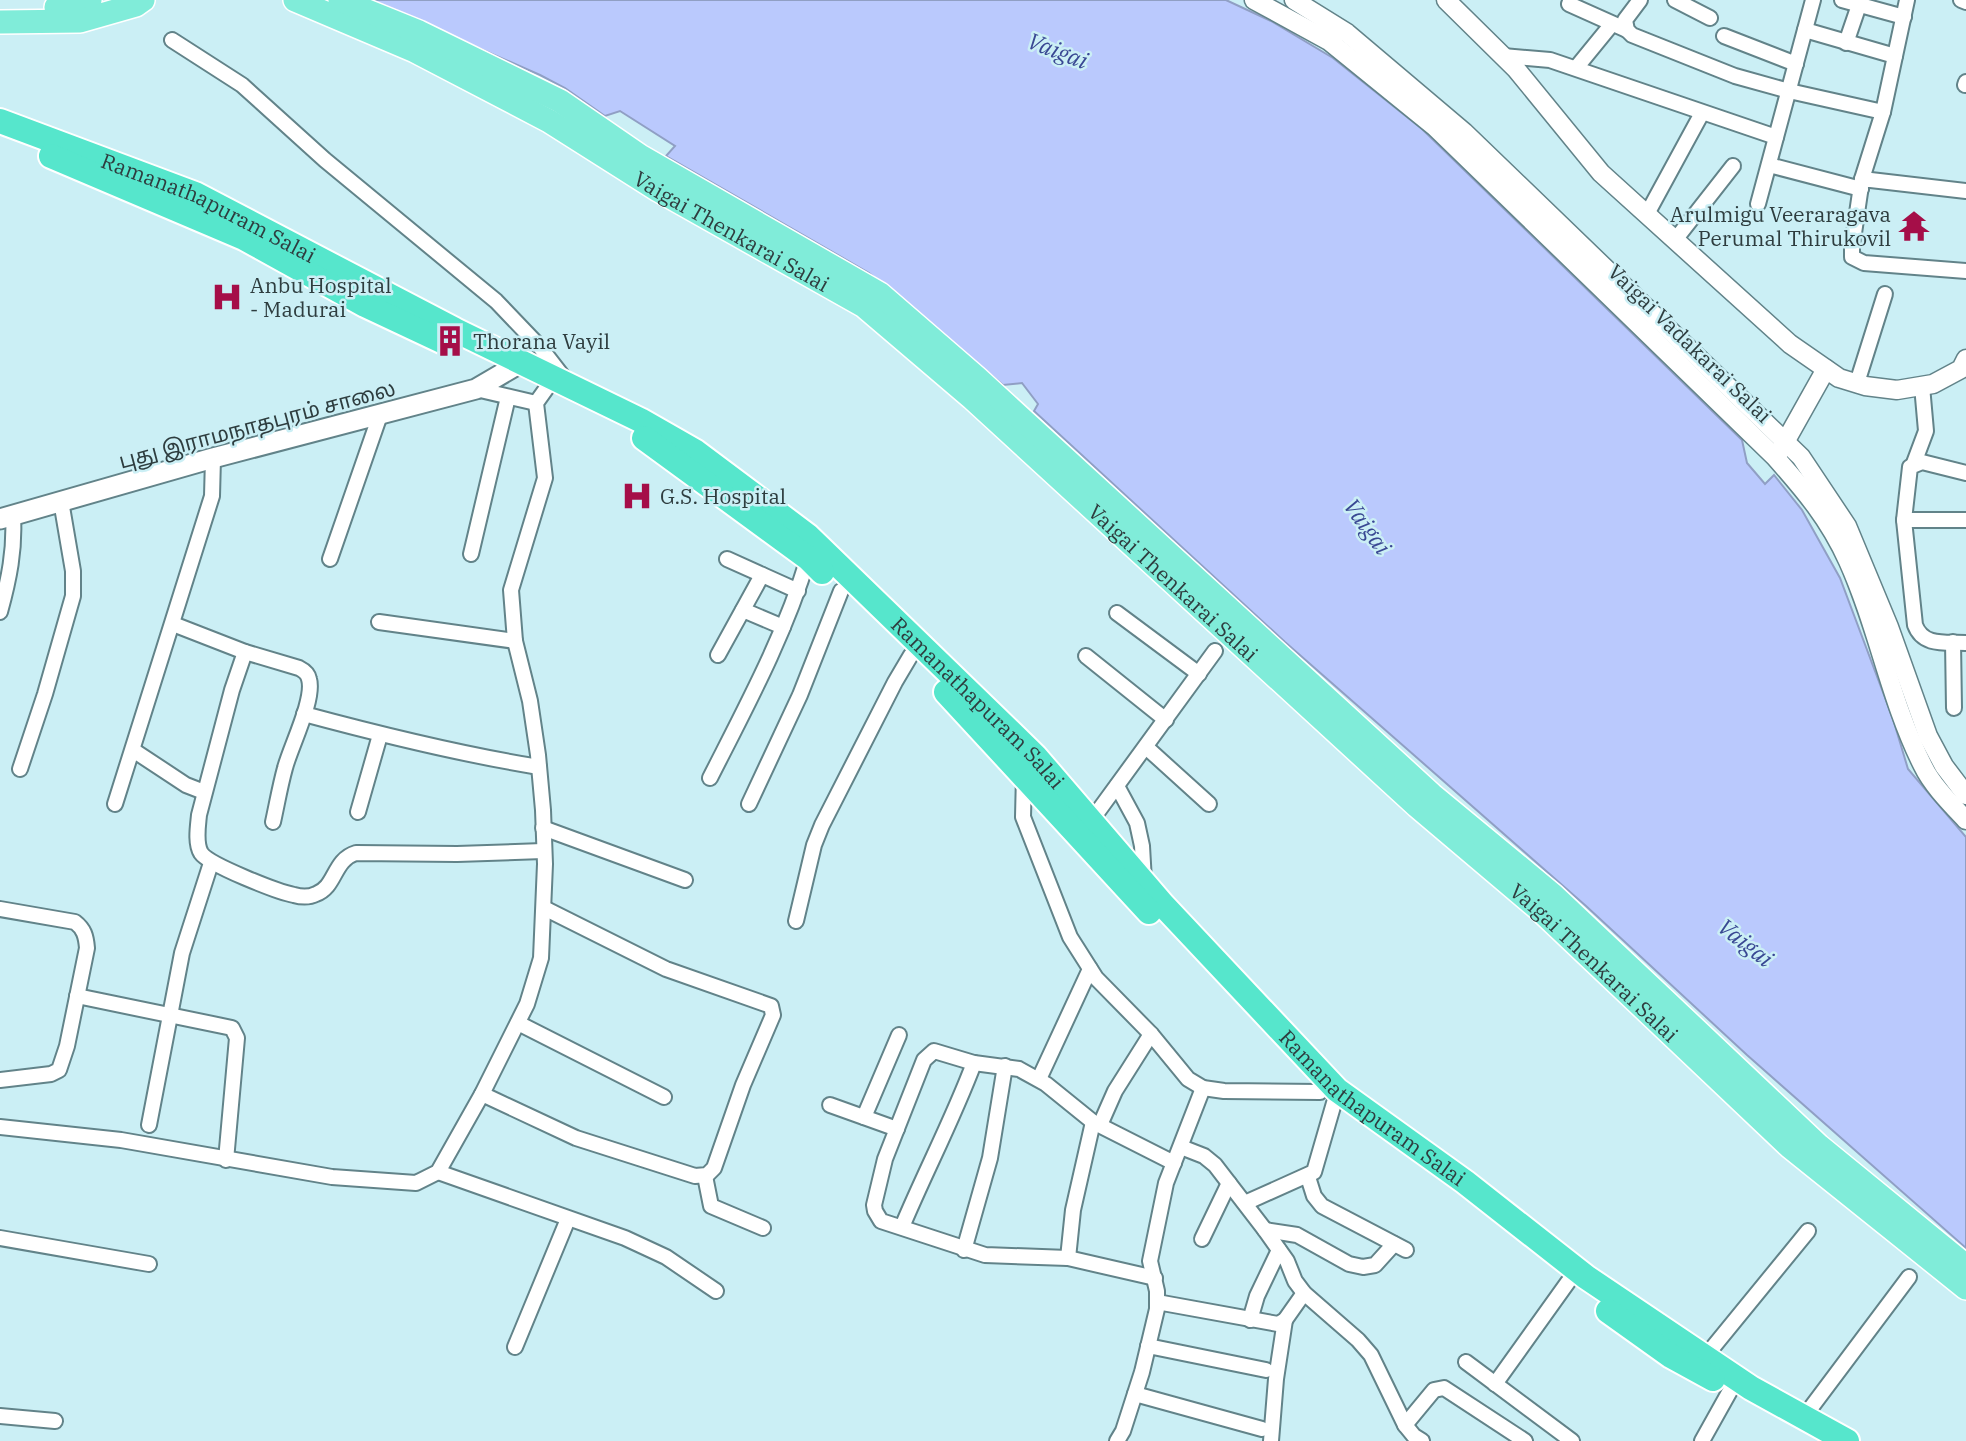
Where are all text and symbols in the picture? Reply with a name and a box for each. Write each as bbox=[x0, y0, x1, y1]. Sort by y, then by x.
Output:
water label: Vaigai bbox=[1024, 25, 1093, 75]
street label: Ramanathapuram Salai bbox=[97, 146, 321, 269]
street label: Vaigai Thenkarai Salai bbox=[629, 164, 835, 298]
place label: Arulmigu Veeraragava Perumal Thirukovil bbox=[1670, 200, 1891, 252]
temple icon: Arulmigu Veeraragava Perumal Thirukovil bbox=[1897, 209, 1931, 243]
street label: Vaigai Vadakarai Salai bbox=[1602, 257, 1778, 429]
place label: Anbu Hospital - Madurai bbox=[250, 271, 392, 323]
hospital icon: Anbu Hospital - Madurai bbox=[210, 280, 244, 314]
building icon: Thorana Vayil bbox=[433, 324, 467, 358]
place label: Thorana Vayil bbox=[473, 327, 610, 355]
street label: புது இராமநாதபுரம் சாலை bbox=[116, 374, 399, 475]
hospital icon: G.S. Hospital bbox=[620, 479, 654, 513]
place label: G.S. Hospital bbox=[660, 482, 786, 510]
water label: Vaigai bbox=[1338, 492, 1399, 560]
street label: Vaigai Thenkarai Salai bbox=[1082, 498, 1264, 668]
street label: Ramanathapuram Salai bbox=[885, 610, 1071, 795]
street label: Vaigai Thenkarai Salai bbox=[1504, 877, 1684, 1048]
water label: Vaigai bbox=[1712, 911, 1780, 973]
street label: Ramanathapuram Salai bbox=[1273, 1023, 1471, 1192]

